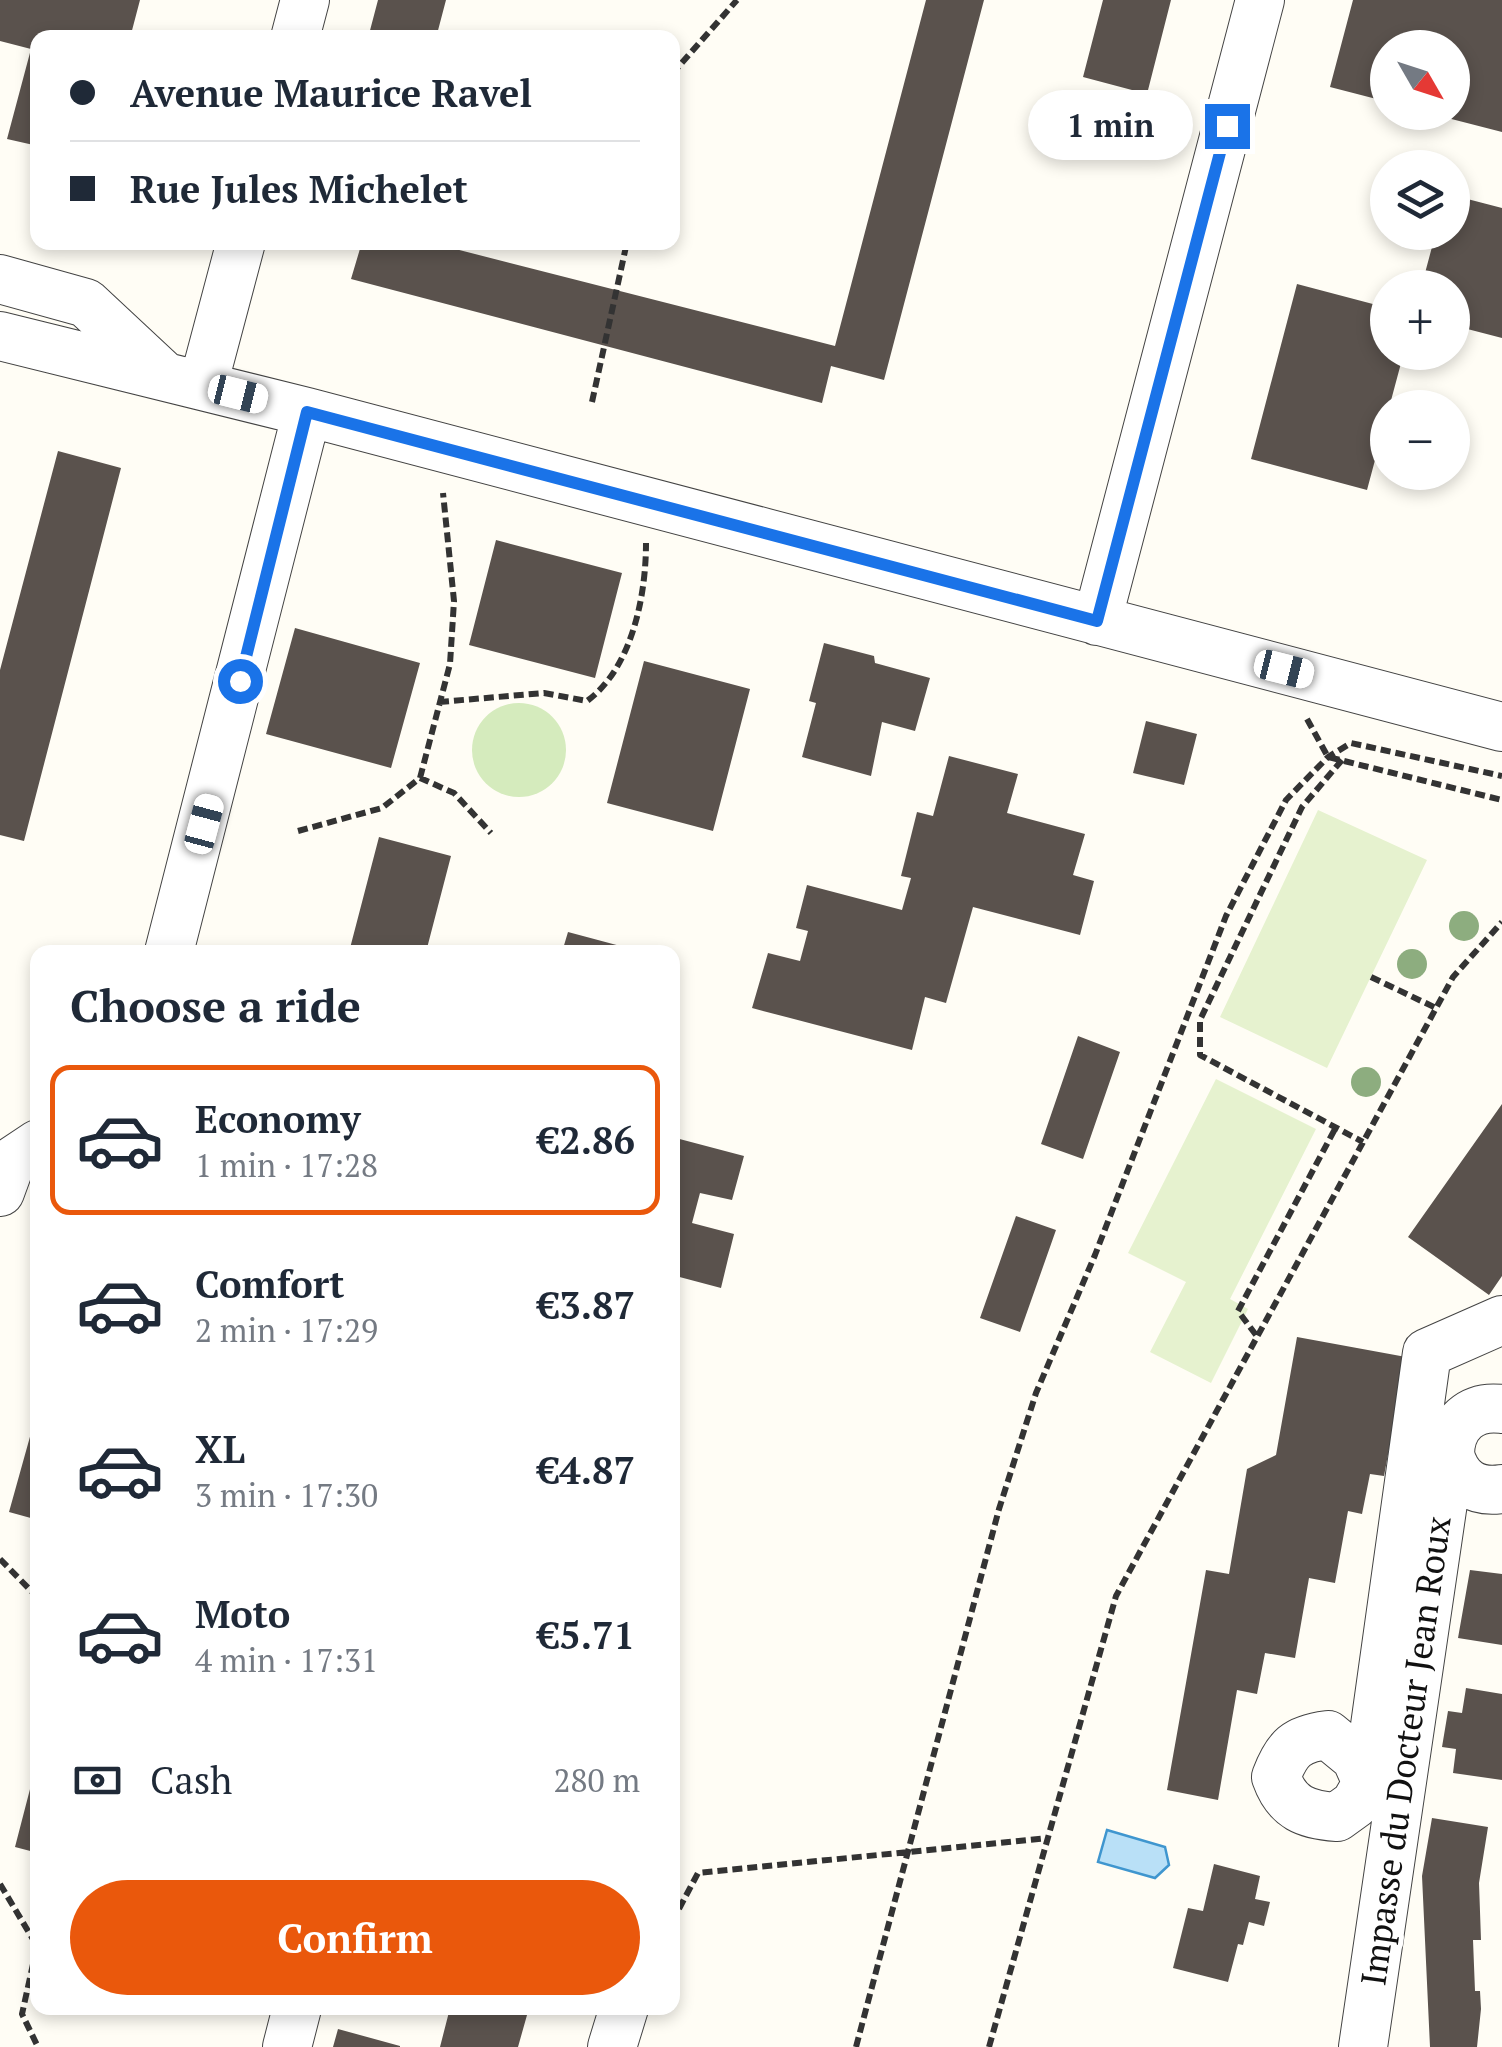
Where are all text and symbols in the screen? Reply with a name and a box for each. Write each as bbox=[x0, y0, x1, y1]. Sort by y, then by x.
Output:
north arrow bbox=[1370, 30, 1470, 130]
map controls bbox=[1370, 30, 1470, 490]
text: Avenue Maurice Ravel bbox=[130, 68, 532, 118]
callout: 1 min bbox=[1027, 91, 1192, 161]
text: 1 min bbox=[1067, 104, 1154, 146]
route end bbox=[1205, 104, 1250, 149]
button: layers bbox=[1370, 150, 1470, 250]
text: Rue Jules Michelet bbox=[130, 164, 468, 214]
button: + bbox=[1370, 270, 1470, 370]
car bbox=[205, 372, 271, 416]
button: − bbox=[1370, 390, 1470, 490]
car bbox=[1251, 647, 1317, 691]
route start bbox=[218, 659, 263, 704]
car bbox=[182, 791, 226, 857]
text: Choose a ride bbox=[70, 975, 361, 1035]
text: Economy bbox=[195, 1094, 361, 1144]
icon: car bbox=[75, 1095, 165, 1185]
text: €2.86 bbox=[538, 1115, 635, 1165]
text: 1 min · 17:28 bbox=[195, 1144, 378, 1186]
text: Comfort bbox=[195, 1259, 344, 1309]
icon: car bbox=[75, 1260, 165, 1350]
text: €3.87 bbox=[538, 1280, 635, 1330]
text: 2 min · 17:29 bbox=[195, 1309, 378, 1351]
text: XL bbox=[195, 1424, 245, 1474]
icon: car bbox=[75, 1425, 165, 1515]
text: €4.87 bbox=[538, 1445, 635, 1495]
text: 3 min · 17:30 bbox=[195, 1474, 378, 1516]
street label: Impasse du Docteur Jean Roux bbox=[1349, 1513, 1461, 1988]
text: Moto bbox=[195, 1589, 290, 1639]
icon: car bbox=[75, 1590, 165, 1680]
text: €5.71 bbox=[538, 1610, 635, 1660]
text: 4 min · 17:31 bbox=[195, 1639, 378, 1681]
icon: cash bbox=[70, 1753, 125, 1808]
text: Cash bbox=[150, 1755, 232, 1805]
text: 280 m bbox=[553, 1759, 640, 1801]
button: Confirm bbox=[70, 1880, 640, 1995]

